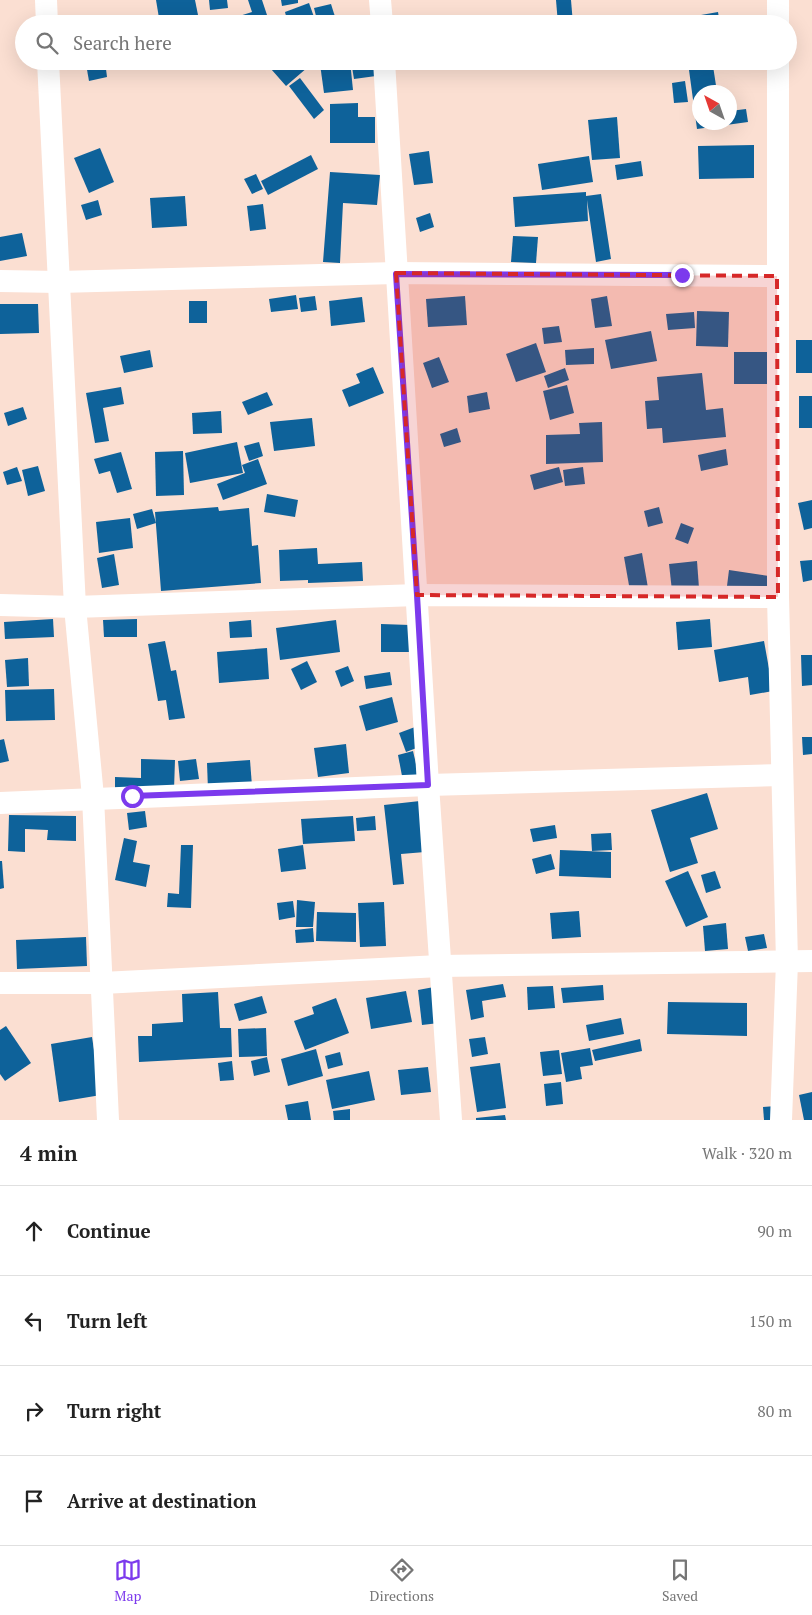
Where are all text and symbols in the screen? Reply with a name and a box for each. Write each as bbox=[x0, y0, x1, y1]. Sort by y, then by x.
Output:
search box bbox=[15, 15, 797, 70]
icon: search bbox=[33, 29, 61, 57]
text: Search here bbox=[73, 30, 172, 55]
north arrow bbox=[692, 85, 737, 130]
route end bbox=[671, 264, 694, 287]
route start bbox=[121, 785, 144, 808]
text: 4 min bbox=[20, 1139, 77, 1167]
text: Walk · 320 m bbox=[702, 1142, 792, 1164]
icon: ahead bbox=[20, 1217, 48, 1245]
text: Continue bbox=[67, 1218, 151, 1243]
text: 90 m bbox=[757, 1220, 792, 1242]
icon: left bbox=[20, 1307, 48, 1335]
text: Turn left bbox=[67, 1308, 148, 1333]
text: 150 m bbox=[749, 1310, 792, 1332]
icon: right bbox=[20, 1397, 48, 1425]
text: Turn right bbox=[67, 1398, 161, 1423]
text: 80 m bbox=[757, 1400, 792, 1422]
icon: arrive bbox=[20, 1487, 48, 1515]
text: Arrive at destination bbox=[67, 1488, 256, 1513]
tab: Map bbox=[114, 1556, 142, 1605]
tab: Directions bbox=[370, 1556, 434, 1605]
tab: Saved bbox=[662, 1556, 698, 1605]

